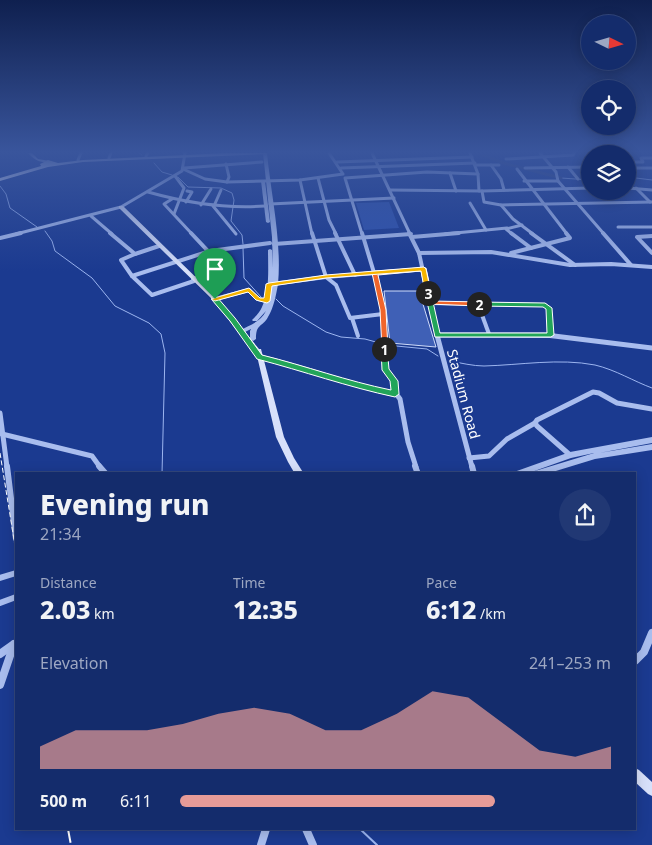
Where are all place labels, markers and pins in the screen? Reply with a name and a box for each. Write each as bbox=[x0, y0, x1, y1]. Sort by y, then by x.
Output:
pin bbox=[194, 248, 236, 299]
pin: 3 bbox=[416, 280, 440, 306]
pin: 2 bbox=[466, 292, 492, 316]
pin: 1 bbox=[372, 336, 396, 362]

